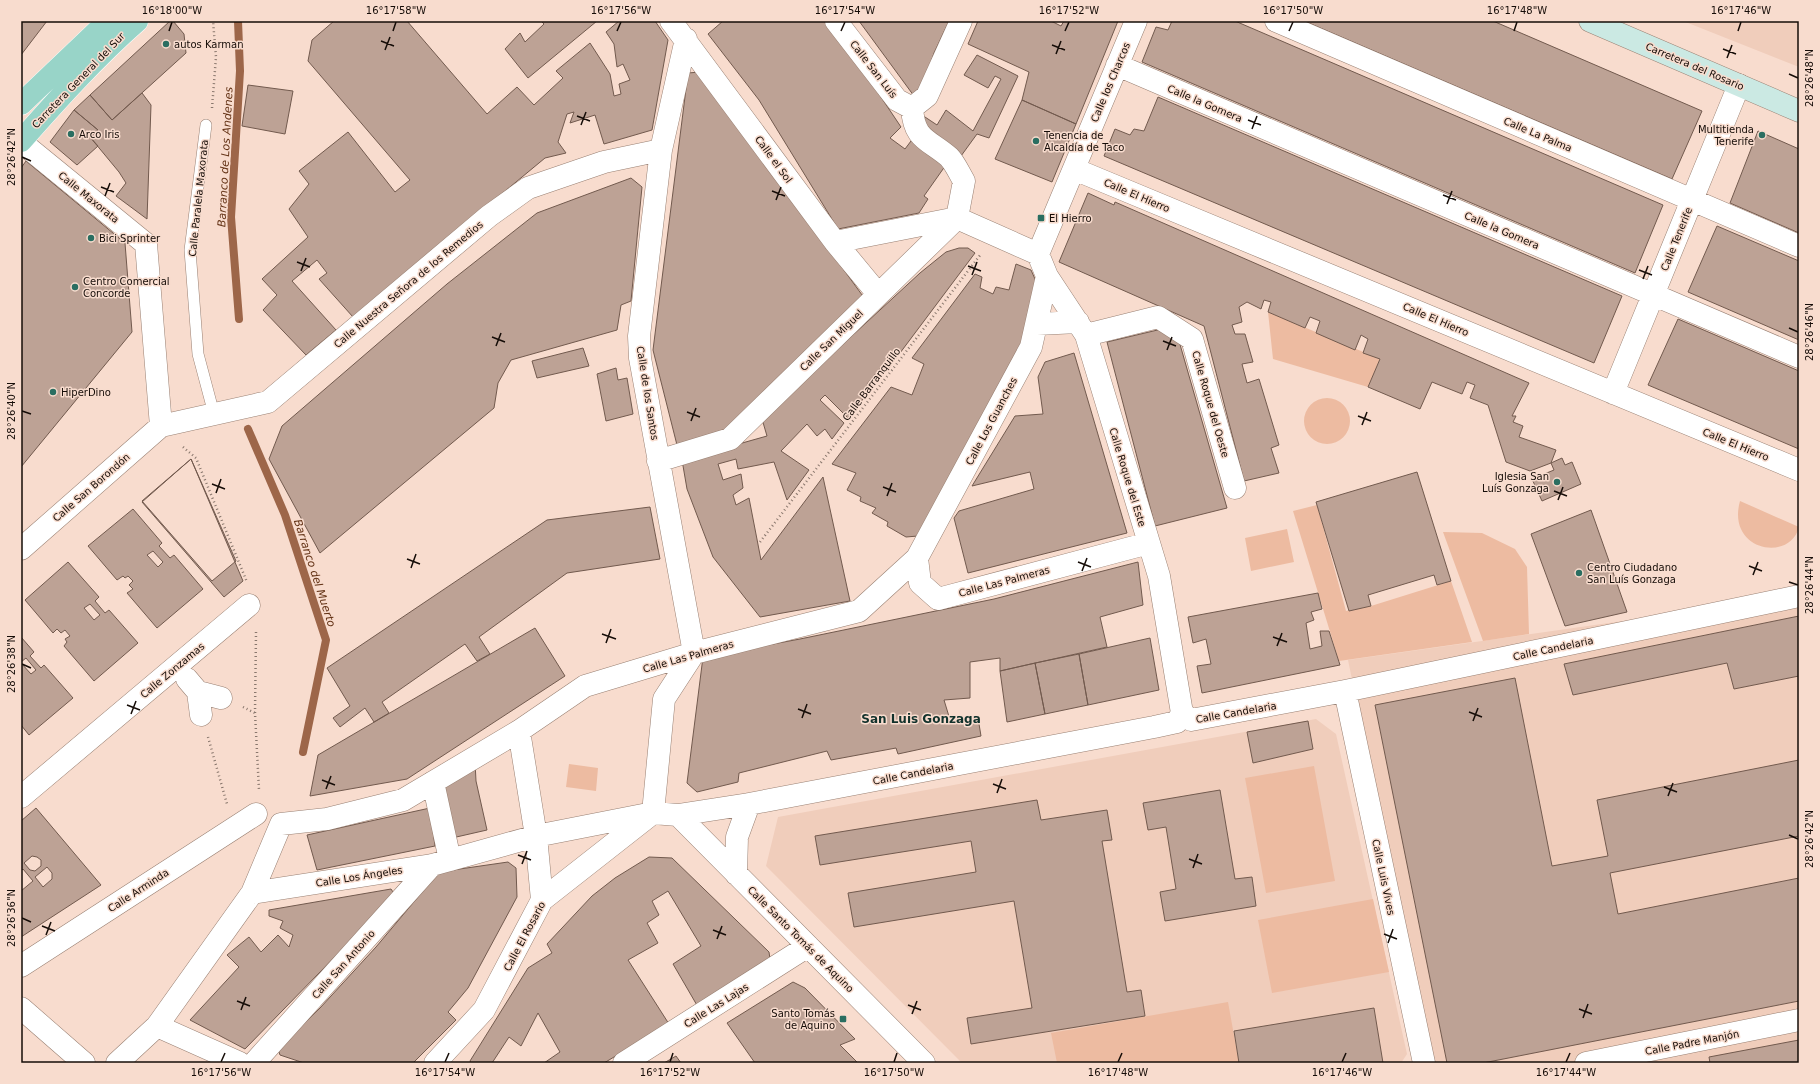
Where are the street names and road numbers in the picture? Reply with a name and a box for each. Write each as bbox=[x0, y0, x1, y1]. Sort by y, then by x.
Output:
street label: Carretera General del Sur bbox=[30, 30, 128, 130]
street label: Calle San Luís bbox=[848, 38, 899, 100]
street label: Calle los Charcos bbox=[1089, 41, 1132, 124]
street label: Carretera del Rosario bbox=[1644, 41, 1746, 92]
street label: Calle la Gomera bbox=[1166, 83, 1244, 124]
street label: Calle La Palma bbox=[1502, 115, 1574, 154]
street label: Calle el Sol bbox=[753, 134, 794, 185]
street label: Calle Paralela Maxorata bbox=[187, 139, 210, 257]
street label: Calle Maxorata bbox=[56, 170, 121, 225]
street label: Calle El Hierro bbox=[1102, 177, 1171, 214]
street label: Calle Tenerife bbox=[1659, 206, 1694, 273]
street label: Calle la Gomera bbox=[1463, 210, 1541, 251]
street label: Calle Nuestra Señora de los Remedios bbox=[332, 219, 485, 350]
street label: Calle El Hierro bbox=[1401, 301, 1470, 338]
street label: Calle San Miguel bbox=[798, 308, 865, 373]
street label: Calle de los Santos bbox=[635, 345, 660, 441]
street label: Calle Barranquillo bbox=[840, 346, 902, 423]
street label: Calle Roque del Oeste bbox=[1190, 350, 1231, 459]
street label: Calle Los Guanches bbox=[964, 376, 1019, 467]
street label: Calle Roque del Este bbox=[1107, 426, 1148, 528]
street label: Calle El Hierro bbox=[1701, 426, 1771, 463]
street label: Calle San Borondón bbox=[51, 451, 132, 524]
street label: Calle Las Palmeras bbox=[957, 564, 1051, 599]
street label: Calle Candelaria bbox=[1512, 635, 1594, 662]
street label: Calle Las Palmeras bbox=[641, 638, 735, 675]
street label: Calle Zonzamas bbox=[138, 641, 206, 700]
street label: Calle Candelaria bbox=[1195, 700, 1277, 725]
street label: Calle Candelaria bbox=[872, 760, 954, 787]
street label: Calle Luis Vives bbox=[1370, 838, 1397, 916]
street label: Calle Los Ángeles bbox=[315, 863, 403, 889]
street label: Calle Arminda bbox=[106, 867, 171, 914]
street label: Calle Santo Tomás de Aquino bbox=[745, 884, 856, 995]
street label: Calle El Rosario bbox=[501, 900, 547, 973]
street label: Calle San Antonio bbox=[310, 928, 377, 1001]
street label: Calle Las Lajas bbox=[682, 981, 751, 1030]
street label: Calle Padre Manjón bbox=[1644, 1028, 1740, 1057]

